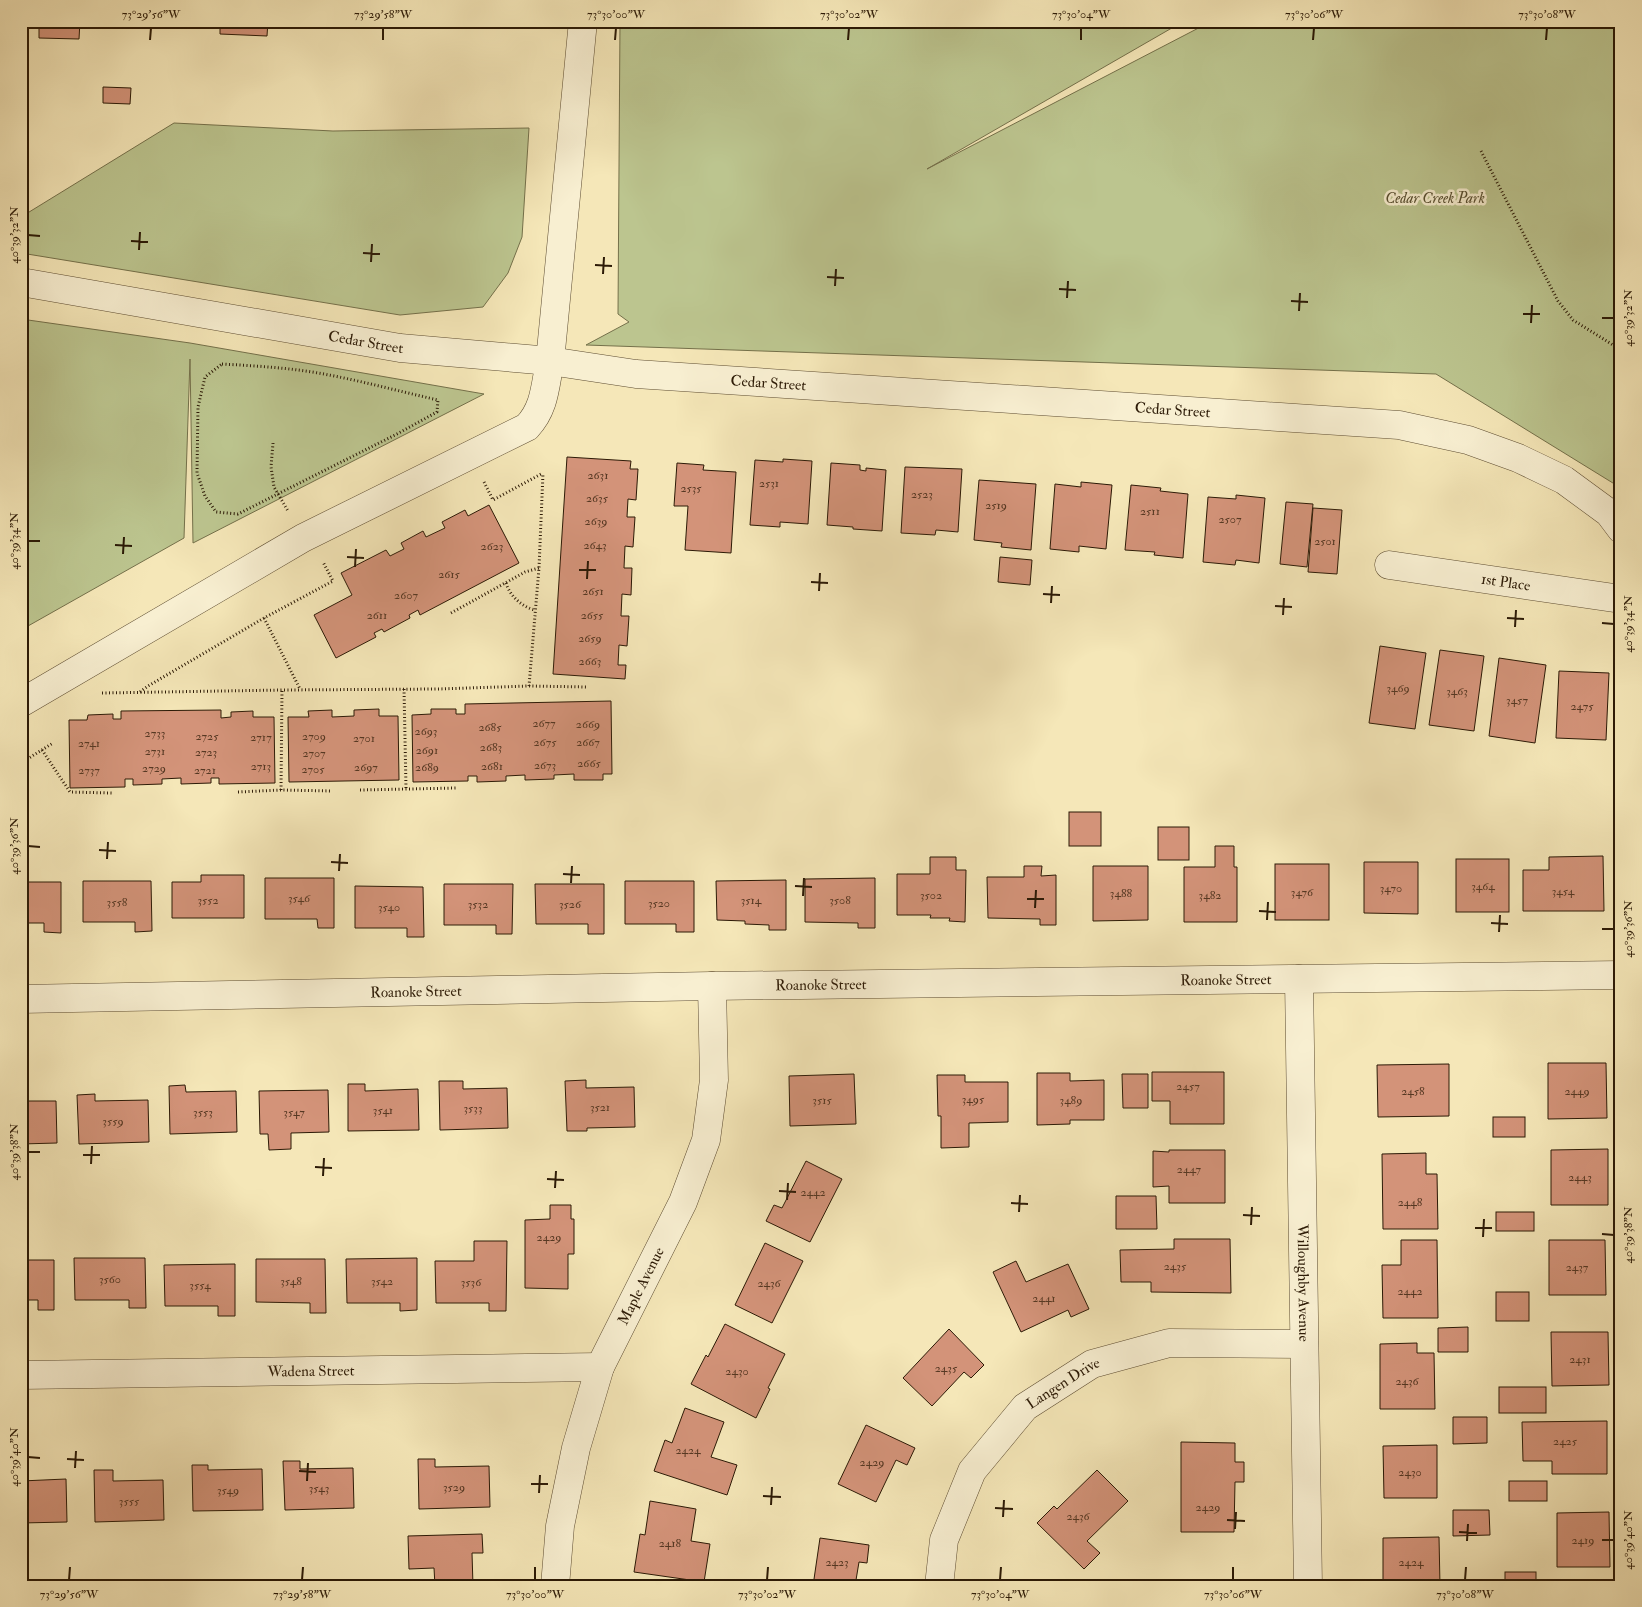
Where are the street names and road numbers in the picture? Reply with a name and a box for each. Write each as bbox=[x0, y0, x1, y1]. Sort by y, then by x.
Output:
street label: Cedar Street bbox=[327, 327, 404, 358]
street label: Cedar Street bbox=[730, 371, 807, 395]
street label: Cedar Street bbox=[1134, 398, 1211, 422]
street label: 1st Place bbox=[1480, 570, 1532, 596]
street label: Roanoke Street bbox=[1180, 970, 1272, 990]
street label: Roanoke Street bbox=[775, 975, 867, 995]
street label: Roanoke Street bbox=[370, 982, 462, 1002]
street label: Willoughby Avenue bbox=[1293, 1223, 1313, 1342]
street label: Maple Avenue bbox=[614, 1244, 669, 1328]
street label: Langen Drive bbox=[1023, 1353, 1102, 1414]
street label: Wadena Street bbox=[266, 1361, 355, 1382]

